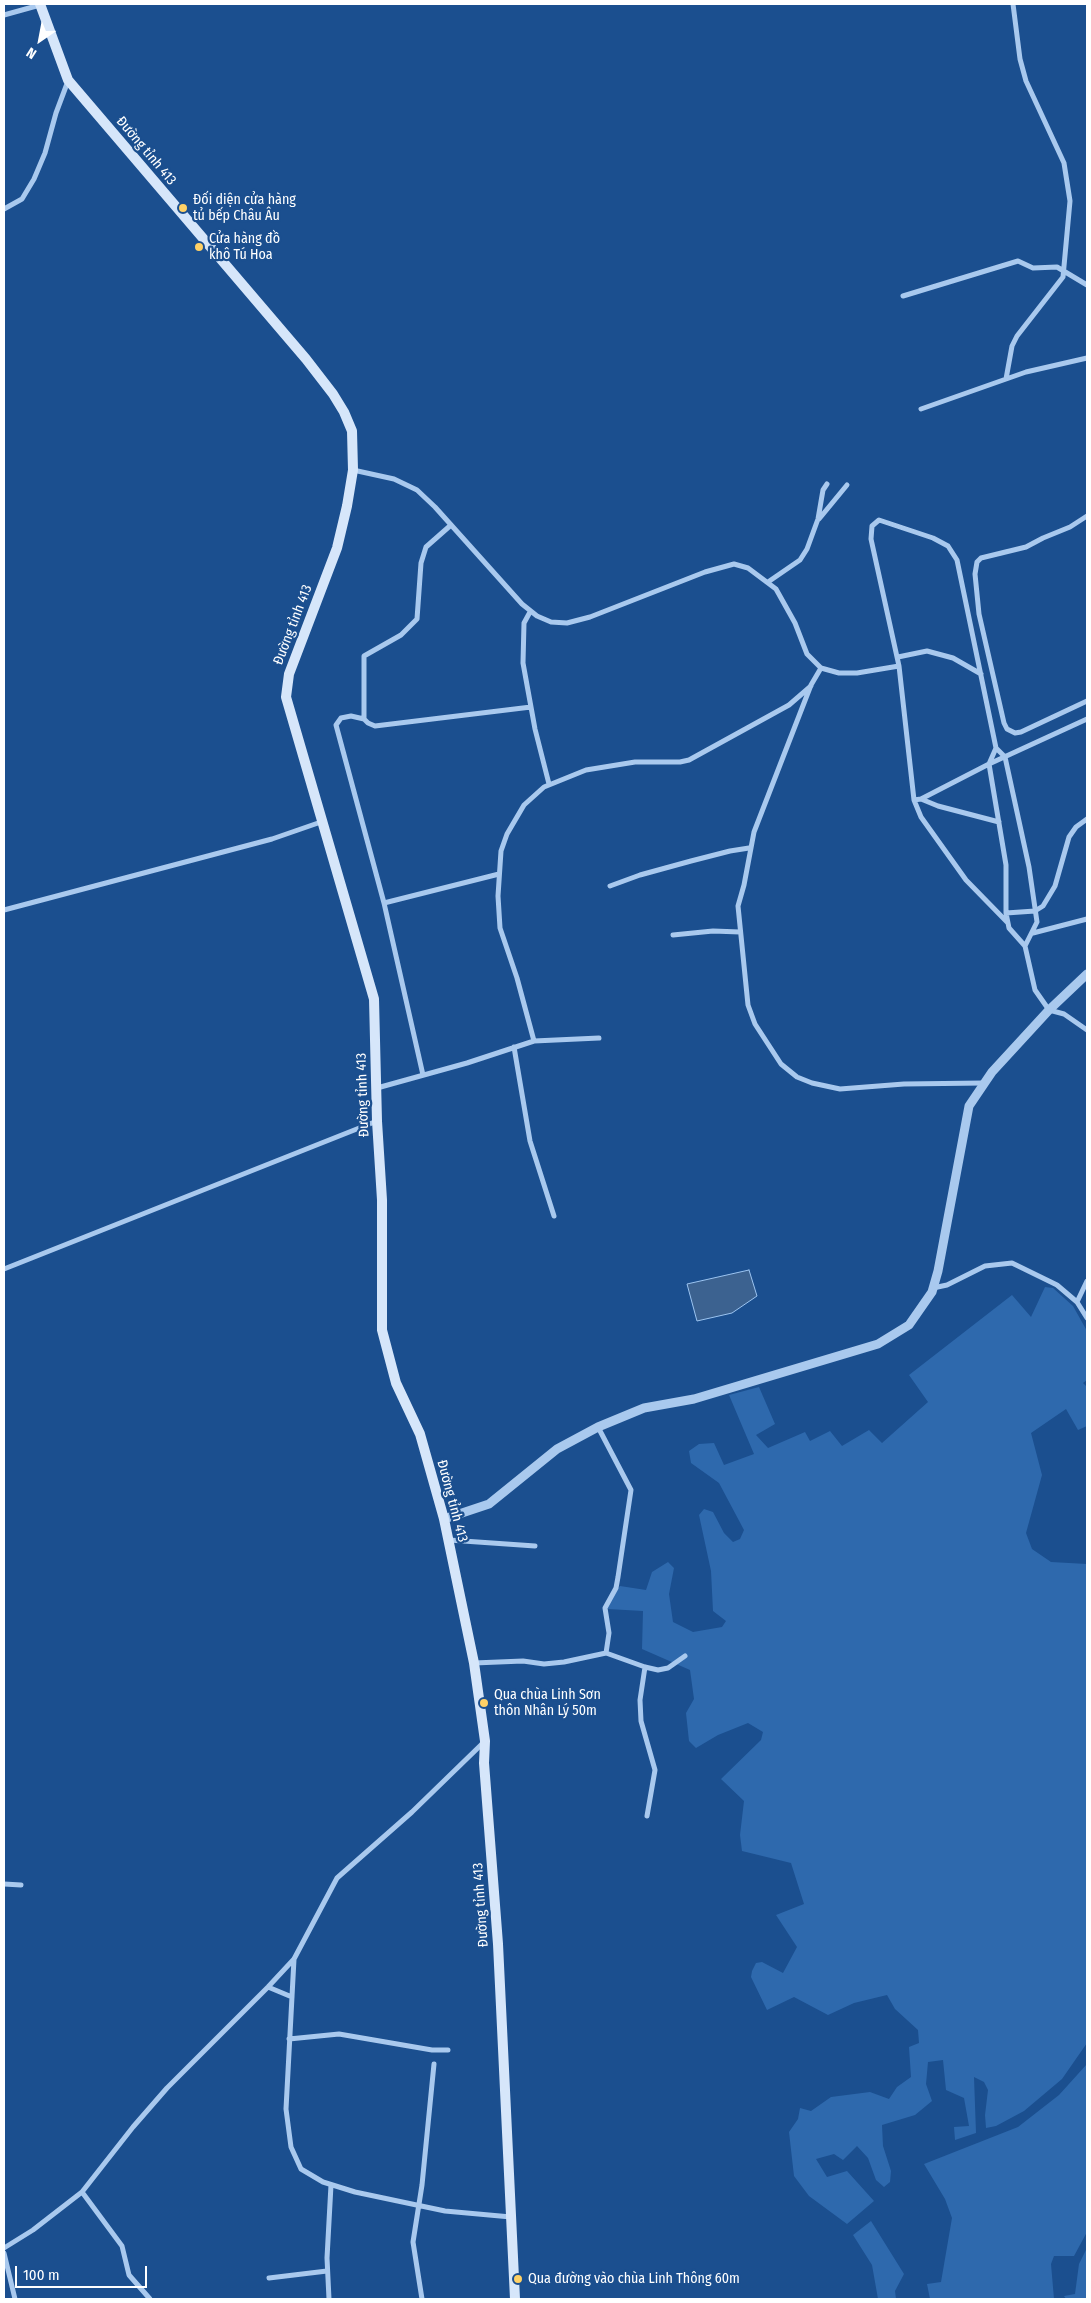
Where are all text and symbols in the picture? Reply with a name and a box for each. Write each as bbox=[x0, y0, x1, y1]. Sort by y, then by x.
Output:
north arrow bbox=[15, 15, 65, 65]
text: N bbox=[23, 44, 40, 62]
street label: Đường tỉnh 413 bbox=[112, 113, 180, 189]
place label: Đối diện cửa hàng tủ bếp Châu Âu bbox=[193, 192, 296, 224]
marker: Đối diện cửa hàng tủ bếp Châu Âu bbox=[177, 202, 189, 214]
place label: Cửa hàng đồ khô Tú Hoa bbox=[209, 231, 280, 264]
marker: Cửa hàng đồ khô Tú Hoa bbox=[193, 241, 205, 253]
street label: Đường tỉnh 413 bbox=[270, 583, 316, 667]
street label: Đường tỉnh 413 bbox=[353, 1052, 373, 1138]
street label: Đường tỉnh 413 bbox=[433, 1458, 471, 1544]
place label: Qua chùa Linh Sơn thôn Nhân Lý 50m bbox=[494, 1687, 601, 1720]
marker: Qua chùa Linh Sơn thôn Nhân Lý 50m bbox=[478, 1697, 490, 1709]
street label: Đường tỉnh 413 bbox=[470, 1862, 492, 1948]
scale bar bbox=[18, 2256, 150, 2288]
text: 100 m bbox=[23, 2266, 60, 2284]
place label: Qua đường vào chùa Linh Thông 60m bbox=[528, 2271, 740, 2287]
marker: Qua đường vào chùa Linh Thông 60m bbox=[512, 2273, 524, 2285]

